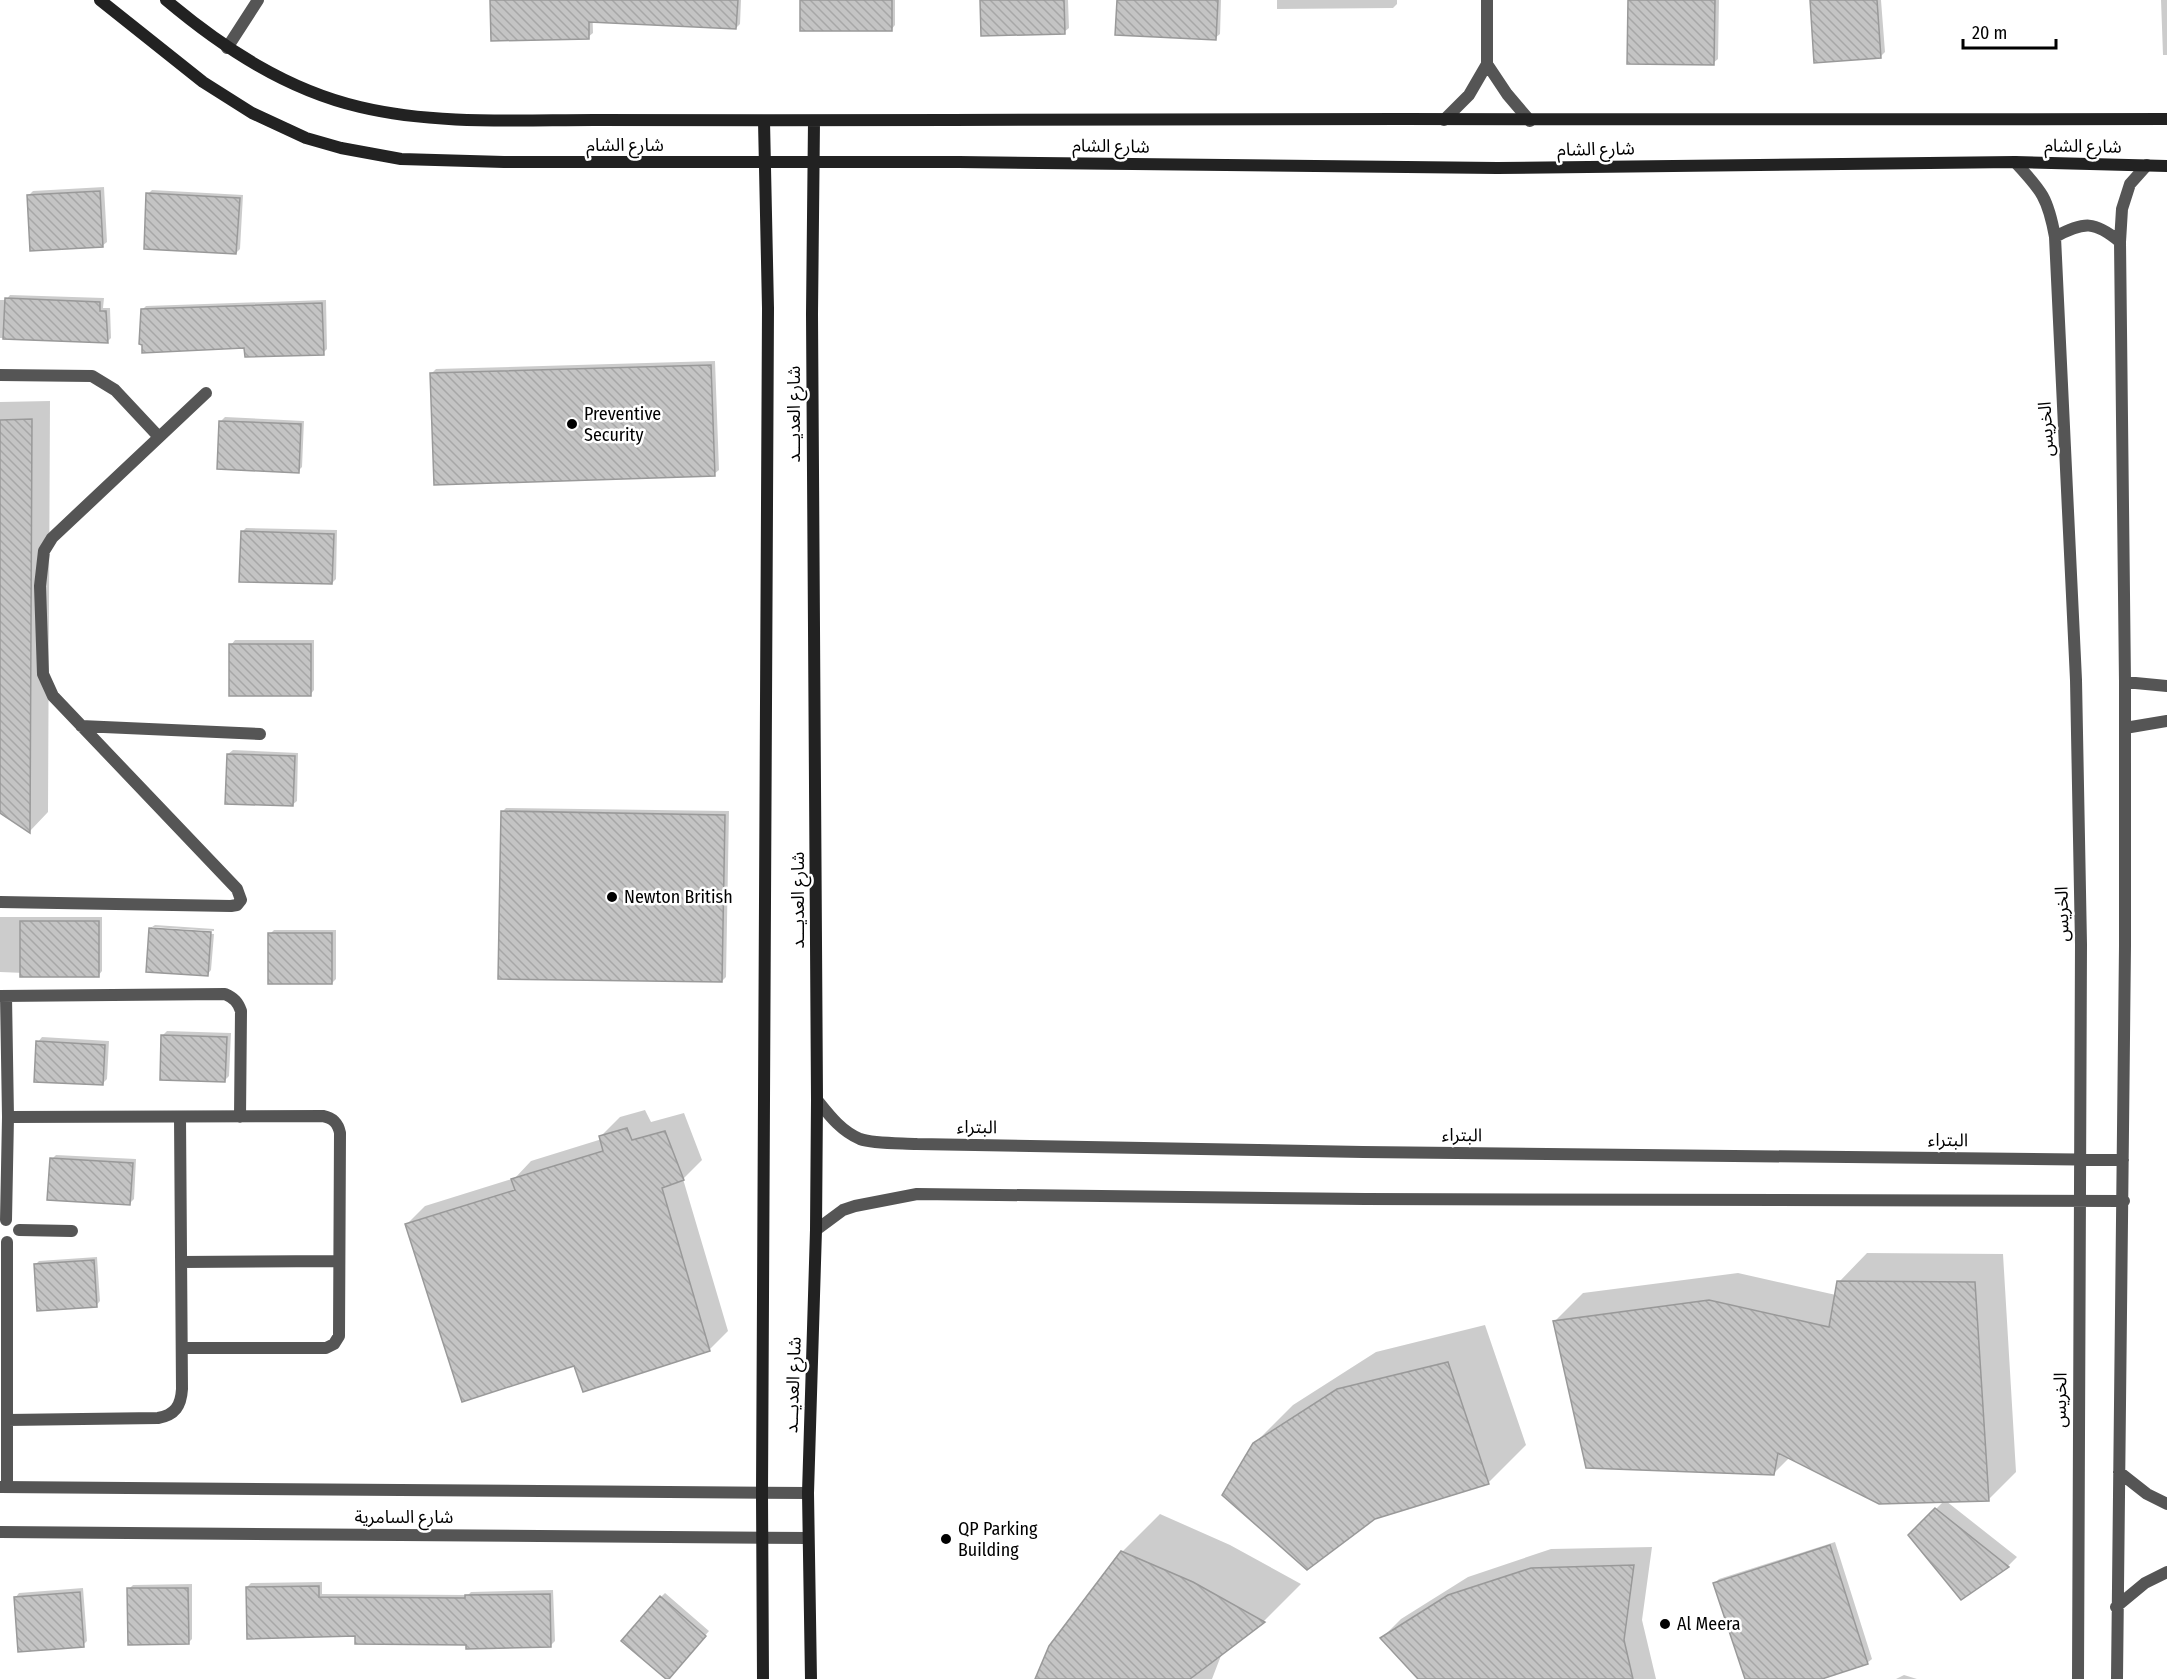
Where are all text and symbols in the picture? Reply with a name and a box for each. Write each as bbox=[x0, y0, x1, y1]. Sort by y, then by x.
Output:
scale bar bbox=[1963, 12, 2056, 50]
text: 20 m bbox=[1972, 22, 2007, 44]
street label: شارع الشام bbox=[586, 134, 664, 159]
street label: شارع الشام bbox=[1072, 134, 1150, 161]
street label: شارع الشام bbox=[2044, 134, 2122, 161]
street label: شارع الشام bbox=[1557, 137, 1635, 164]
street label: شارع العديـــد bbox=[783, 366, 808, 462]
street label: الخريس bbox=[2034, 401, 2058, 457]
place label: Preventive Security bbox=[584, 403, 661, 446]
marker: Preventive Security bbox=[565, 417, 579, 431]
street label: شارع العديـــد bbox=[787, 852, 812, 948]
place label: Newton British bbox=[624, 886, 733, 908]
street label: الخريس bbox=[2051, 886, 2073, 942]
marker: Newton British bbox=[605, 890, 619, 904]
street label: البتراء bbox=[957, 1116, 997, 1138]
street label: البتراء bbox=[1442, 1124, 1482, 1146]
street label: البتراء bbox=[1928, 1129, 1968, 1151]
street label: شارع العديـــد bbox=[780, 1336, 809, 1434]
street label: الخريس bbox=[2049, 1372, 2071, 1428]
street label: شارع السامرية bbox=[355, 1506, 453, 1531]
place label: QP Parking Building bbox=[958, 1518, 1038, 1561]
marker: QP Parking Building bbox=[939, 1532, 953, 1546]
place label: Al Meera bbox=[1677, 1613, 1741, 1635]
marker: Al Meera bbox=[1658, 1617, 1672, 1631]

